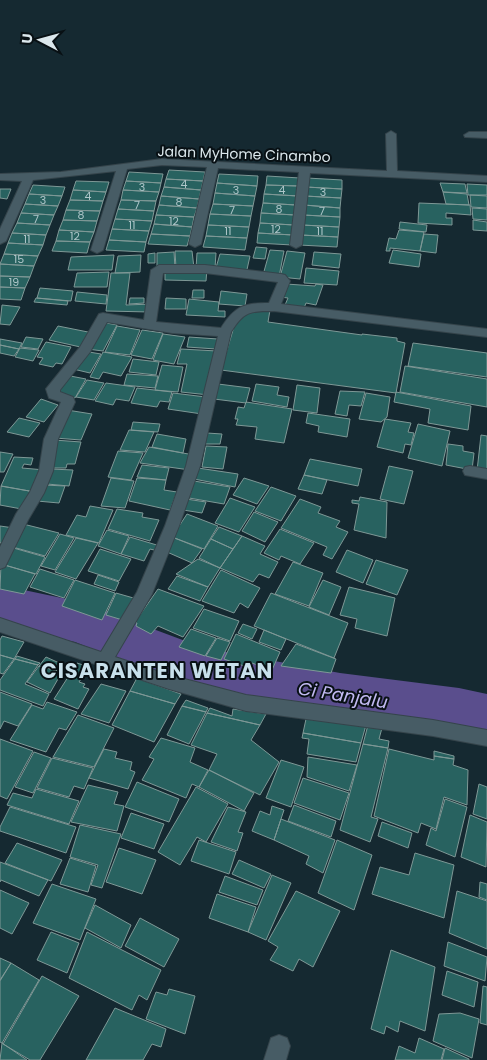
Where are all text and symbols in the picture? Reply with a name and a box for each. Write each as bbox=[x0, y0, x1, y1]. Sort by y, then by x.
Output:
north arrow bbox=[15, 15, 65, 65]
text: U bbox=[17, 33, 38, 45]
street label: Jalan MyHome Cinambo bbox=[157, 141, 331, 167]
house number: 4 bbox=[181, 176, 188, 192]
house number: 3 bbox=[139, 179, 145, 195]
house number: 3 bbox=[233, 182, 239, 198]
house number: 4 bbox=[279, 182, 286, 198]
house number: 3 bbox=[320, 184, 326, 200]
house number: 4 bbox=[85, 188, 92, 204]
house number: 3 bbox=[40, 192, 46, 208]
house number: 8 bbox=[176, 194, 183, 210]
house number: 7 bbox=[134, 197, 140, 213]
house number: 8 bbox=[276, 201, 283, 217]
house number: 7 bbox=[229, 202, 235, 218]
house number: 7 bbox=[319, 203, 325, 219]
house number: 8 bbox=[78, 207, 85, 223]
house number: 7 bbox=[33, 211, 39, 227]
house number: 12 bbox=[169, 213, 179, 229]
house number: 11 bbox=[128, 217, 136, 233]
house number: 12 bbox=[271, 221, 281, 237]
house number: 11 bbox=[224, 223, 232, 239]
house number: 11 bbox=[316, 223, 324, 239]
house number: 12 bbox=[70, 228, 80, 244]
house number: 11 bbox=[23, 231, 31, 247]
house number: 15 bbox=[14, 251, 24, 267]
house number: 19 bbox=[9, 274, 19, 290]
district label: CISARANTEN WETAN bbox=[41, 656, 273, 685]
water label: Ci Panjalu bbox=[296, 676, 390, 714]

